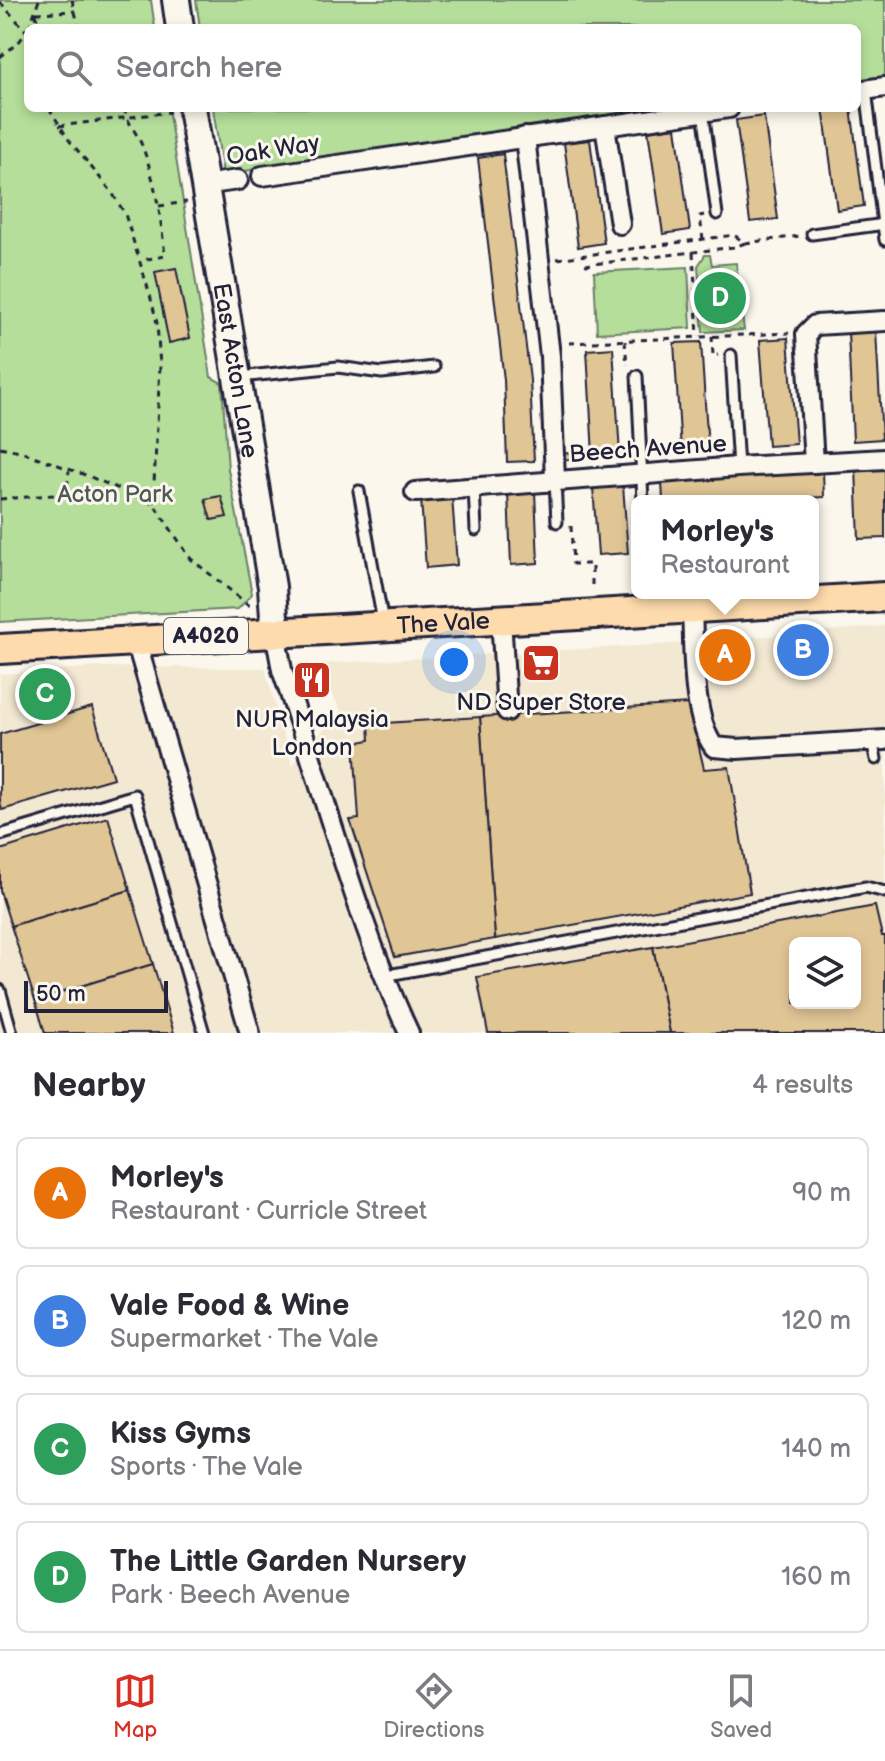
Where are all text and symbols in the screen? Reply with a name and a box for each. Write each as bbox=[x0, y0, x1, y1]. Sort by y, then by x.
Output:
search box bbox=[24, 24, 861, 112]
icon: search bbox=[52, 46, 96, 90]
text: Search here bbox=[116, 50, 282, 86]
street label: Oak Way bbox=[224, 128, 322, 172]
pin: D bbox=[694, 268, 746, 328]
street label: East Acton Lane bbox=[207, 281, 265, 460]
street label: Beech Avenue bbox=[568, 429, 728, 469]
park label: Acton Park bbox=[57, 480, 173, 509]
popup bbox=[631, 495, 819, 599]
text: Morley's bbox=[660, 514, 774, 550]
text: Restaurant bbox=[660, 550, 790, 581]
street label: The Vale bbox=[396, 606, 491, 640]
road number: A4020 bbox=[164, 618, 248, 654]
pin: B bbox=[777, 620, 829, 680]
pin: A bbox=[699, 625, 751, 685]
your location bbox=[434, 642, 474, 682]
supermarket icon: ND Super Store bbox=[520, 642, 562, 684]
restaurant icon: NUR Malaysia London bbox=[291, 659, 333, 701]
pin: C bbox=[19, 664, 71, 724]
place label: ND Super Store bbox=[456, 688, 626, 717]
place label: NUR Malaysia London bbox=[235, 705, 389, 762]
map controls bbox=[789, 937, 861, 1009]
button: layers bbox=[789, 937, 861, 1009]
scale bar bbox=[24, 977, 168, 1013]
text: 50 m bbox=[36, 981, 86, 1008]
text: Nearby bbox=[32, 1065, 146, 1106]
text: 4 results bbox=[752, 1070, 853, 1101]
text: Morley's bbox=[110, 1160, 224, 1196]
text: A bbox=[52, 1178, 68, 1209]
text: 90 m bbox=[792, 1178, 851, 1209]
text: Restaurant · Curricle Street bbox=[110, 1196, 427, 1227]
text: Vale Food & Wine bbox=[110, 1288, 349, 1324]
text: B bbox=[51, 1306, 69, 1337]
text: 120 m bbox=[782, 1306, 851, 1337]
text: Supermarket · The Vale bbox=[110, 1324, 378, 1355]
text: Kiss Gyms bbox=[110, 1416, 251, 1452]
text: C bbox=[51, 1434, 69, 1465]
text: 140 m bbox=[781, 1434, 851, 1465]
text: Sports · The Vale bbox=[110, 1452, 303, 1483]
text: The Little Garden Nursery bbox=[110, 1544, 466, 1580]
text: D bbox=[51, 1562, 69, 1593]
text: 160 m bbox=[781, 1562, 851, 1593]
text: Park · Beech Avenue bbox=[110, 1580, 350, 1611]
tab: Map bbox=[113, 1669, 157, 1744]
tab: Directions bbox=[383, 1669, 484, 1744]
tab: Saved bbox=[710, 1669, 772, 1744]

